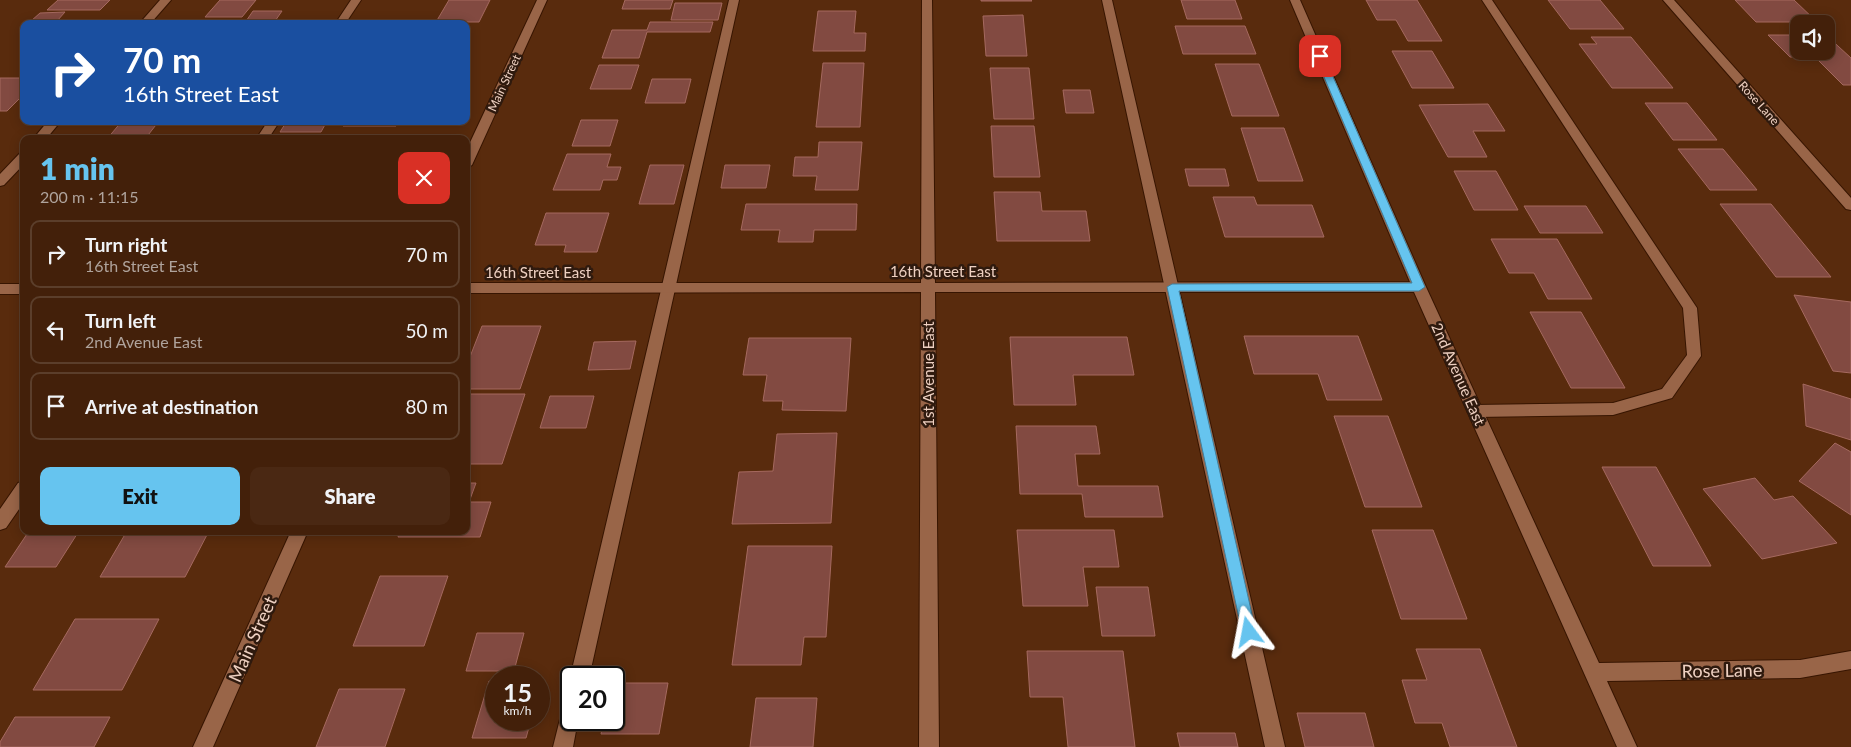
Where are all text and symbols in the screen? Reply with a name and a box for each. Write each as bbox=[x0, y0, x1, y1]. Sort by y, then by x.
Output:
map controls bbox=[1790, 15, 1835, 60]
button: sound bbox=[1790, 15, 1835, 60]
pin bbox=[1299, 35, 1341, 77]
text: 70 m bbox=[123, 38, 201, 80]
icon: right bbox=[40, 40, 105, 105]
icon: arrive bbox=[1306, 42, 1334, 70]
street label: Main Street bbox=[484, 51, 524, 114]
street label: Rose Lane bbox=[1735, 78, 1783, 128]
text: 16th Street East bbox=[123, 80, 279, 107]
text: 1 min bbox=[40, 150, 115, 186]
button: close bbox=[398, 152, 450, 204]
text: 200 m · 11:15 bbox=[40, 187, 139, 206]
text: Turn right bbox=[85, 233, 167, 256]
icon: right bbox=[42, 240, 70, 268]
text: 70 m bbox=[405, 243, 448, 266]
text: 16th Street East bbox=[85, 256, 198, 275]
street label: 16th Street East bbox=[890, 262, 997, 280]
street label: 16th Street East bbox=[485, 263, 592, 281]
text: Turn left bbox=[85, 309, 156, 332]
icon: left bbox=[42, 316, 70, 344]
text: 50 m bbox=[405, 319, 448, 342]
street label: 2nd Avenue East bbox=[1428, 320, 1490, 429]
street label: 1st Avenue East bbox=[919, 321, 937, 427]
text: 2nd Avenue East bbox=[85, 332, 203, 351]
icon: arrive bbox=[42, 392, 70, 420]
text: Arrive at destination bbox=[85, 395, 258, 418]
text: 80 m bbox=[405, 395, 448, 418]
button: Exit bbox=[40, 467, 240, 525]
button: Share bbox=[250, 467, 450, 525]
street label: Main Street bbox=[223, 592, 281, 685]
position arrow bbox=[1222, 605, 1274, 657]
street label: Rose Lane bbox=[1682, 658, 1762, 682]
speed limit sign: 20 bbox=[560, 666, 625, 731]
text: 15 bbox=[503, 677, 532, 707]
text: km/h bbox=[503, 703, 532, 718]

